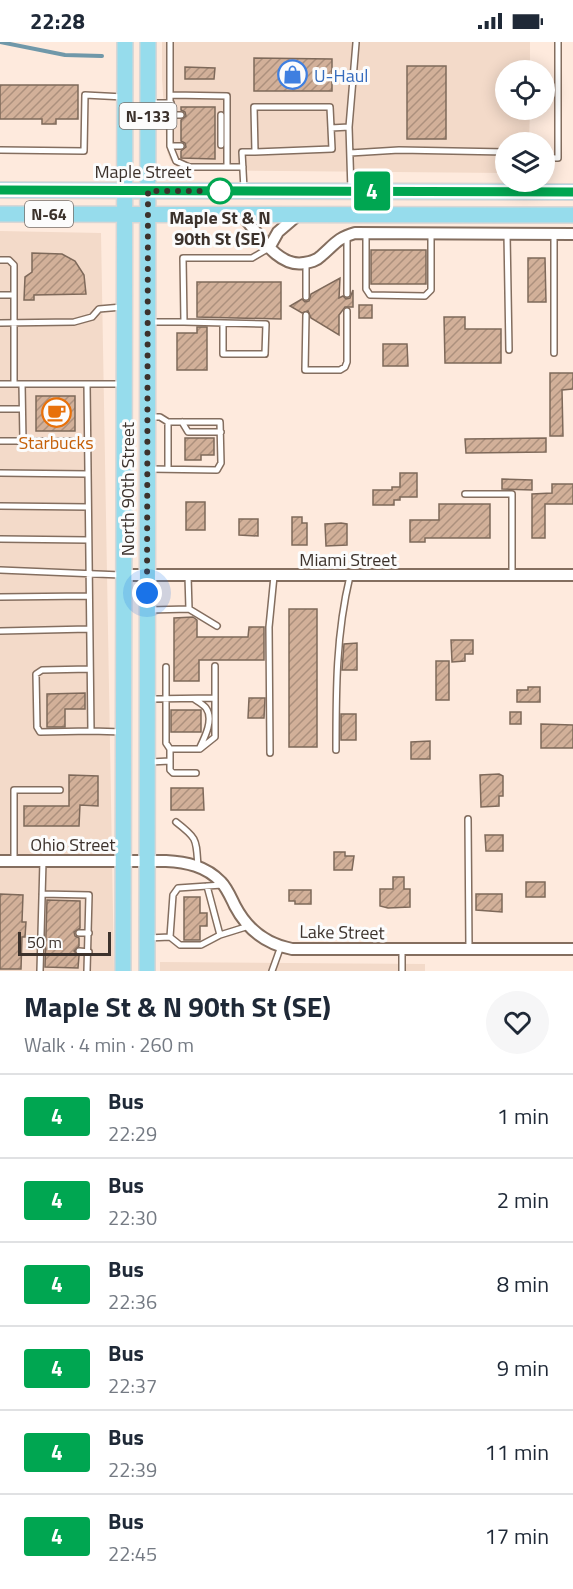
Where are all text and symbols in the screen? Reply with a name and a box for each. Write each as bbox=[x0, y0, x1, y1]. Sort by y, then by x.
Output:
text: 22:28 bbox=[30, 4, 85, 38]
shop icon: U-Haul bbox=[277, 59, 309, 91]
map controls bbox=[495, 60, 555, 192]
button: locate bbox=[495, 60, 555, 120]
place label: U-Haul bbox=[314, 62, 368, 89]
road number: N-133 bbox=[120, 103, 176, 129]
button: layers bbox=[495, 132, 555, 192]
street label: Maple Street bbox=[94, 158, 192, 185]
line badge: 4 bbox=[352, 172, 392, 210]
text: 4 bbox=[366, 175, 378, 207]
marker: Maple St & N 90th St (SE) bbox=[207, 178, 233, 204]
road number: N-64 bbox=[25, 201, 73, 227]
place label: Maple St & N 90th St (SE) bbox=[169, 204, 271, 252]
cafe icon: Starbucks bbox=[40, 397, 72, 429]
street label: North 90th Street bbox=[114, 421, 141, 556]
place label: Starbucks bbox=[18, 429, 94, 456]
street label: Miami Street bbox=[299, 546, 397, 573]
your location bbox=[132, 578, 162, 608]
street label: Ohio Street bbox=[30, 831, 116, 858]
street label: Lake Street bbox=[299, 918, 386, 946]
scale bar bbox=[18, 929, 111, 956]
text: 50 m bbox=[27, 930, 62, 954]
text: Maple St & N 90th St (SE) bbox=[24, 985, 331, 1028]
button: heart bbox=[486, 991, 549, 1054]
text: Walk · 4 min · 260 m bbox=[24, 1029, 194, 1060]
text: Bus bbox=[108, 1084, 144, 1118]
text: 1 min bbox=[497, 1099, 549, 1133]
text: 4 bbox=[51, 1100, 63, 1132]
text: 22:29 bbox=[108, 1118, 157, 1149]
text: Bus bbox=[108, 1168, 144, 1202]
text: 2 min bbox=[497, 1183, 549, 1217]
text: 4 bbox=[51, 1184, 63, 1216]
text: 22:30 bbox=[108, 1202, 157, 1233]
text: Bus bbox=[108, 1252, 144, 1286]
text: 8 min bbox=[497, 1267, 549, 1301]
text: 4 bbox=[51, 1268, 63, 1300]
text: 22:36 bbox=[108, 1286, 157, 1317]
text: Bus bbox=[108, 1336, 144, 1370]
text: 9 min bbox=[497, 1351, 549, 1385]
text: 4 bbox=[51, 1352, 63, 1384]
text: 22:37 bbox=[108, 1370, 157, 1401]
text: Bus bbox=[108, 1420, 144, 1454]
text: 11 min bbox=[484, 1435, 549, 1469]
text: 4 bbox=[51, 1436, 63, 1468]
text: 22:39 bbox=[108, 1454, 157, 1485]
text: Bus bbox=[108, 1504, 144, 1538]
text: 17 min bbox=[484, 1519, 549, 1553]
text: 4 bbox=[51, 1520, 63, 1552]
text: 22:45 bbox=[108, 1538, 157, 1569]

